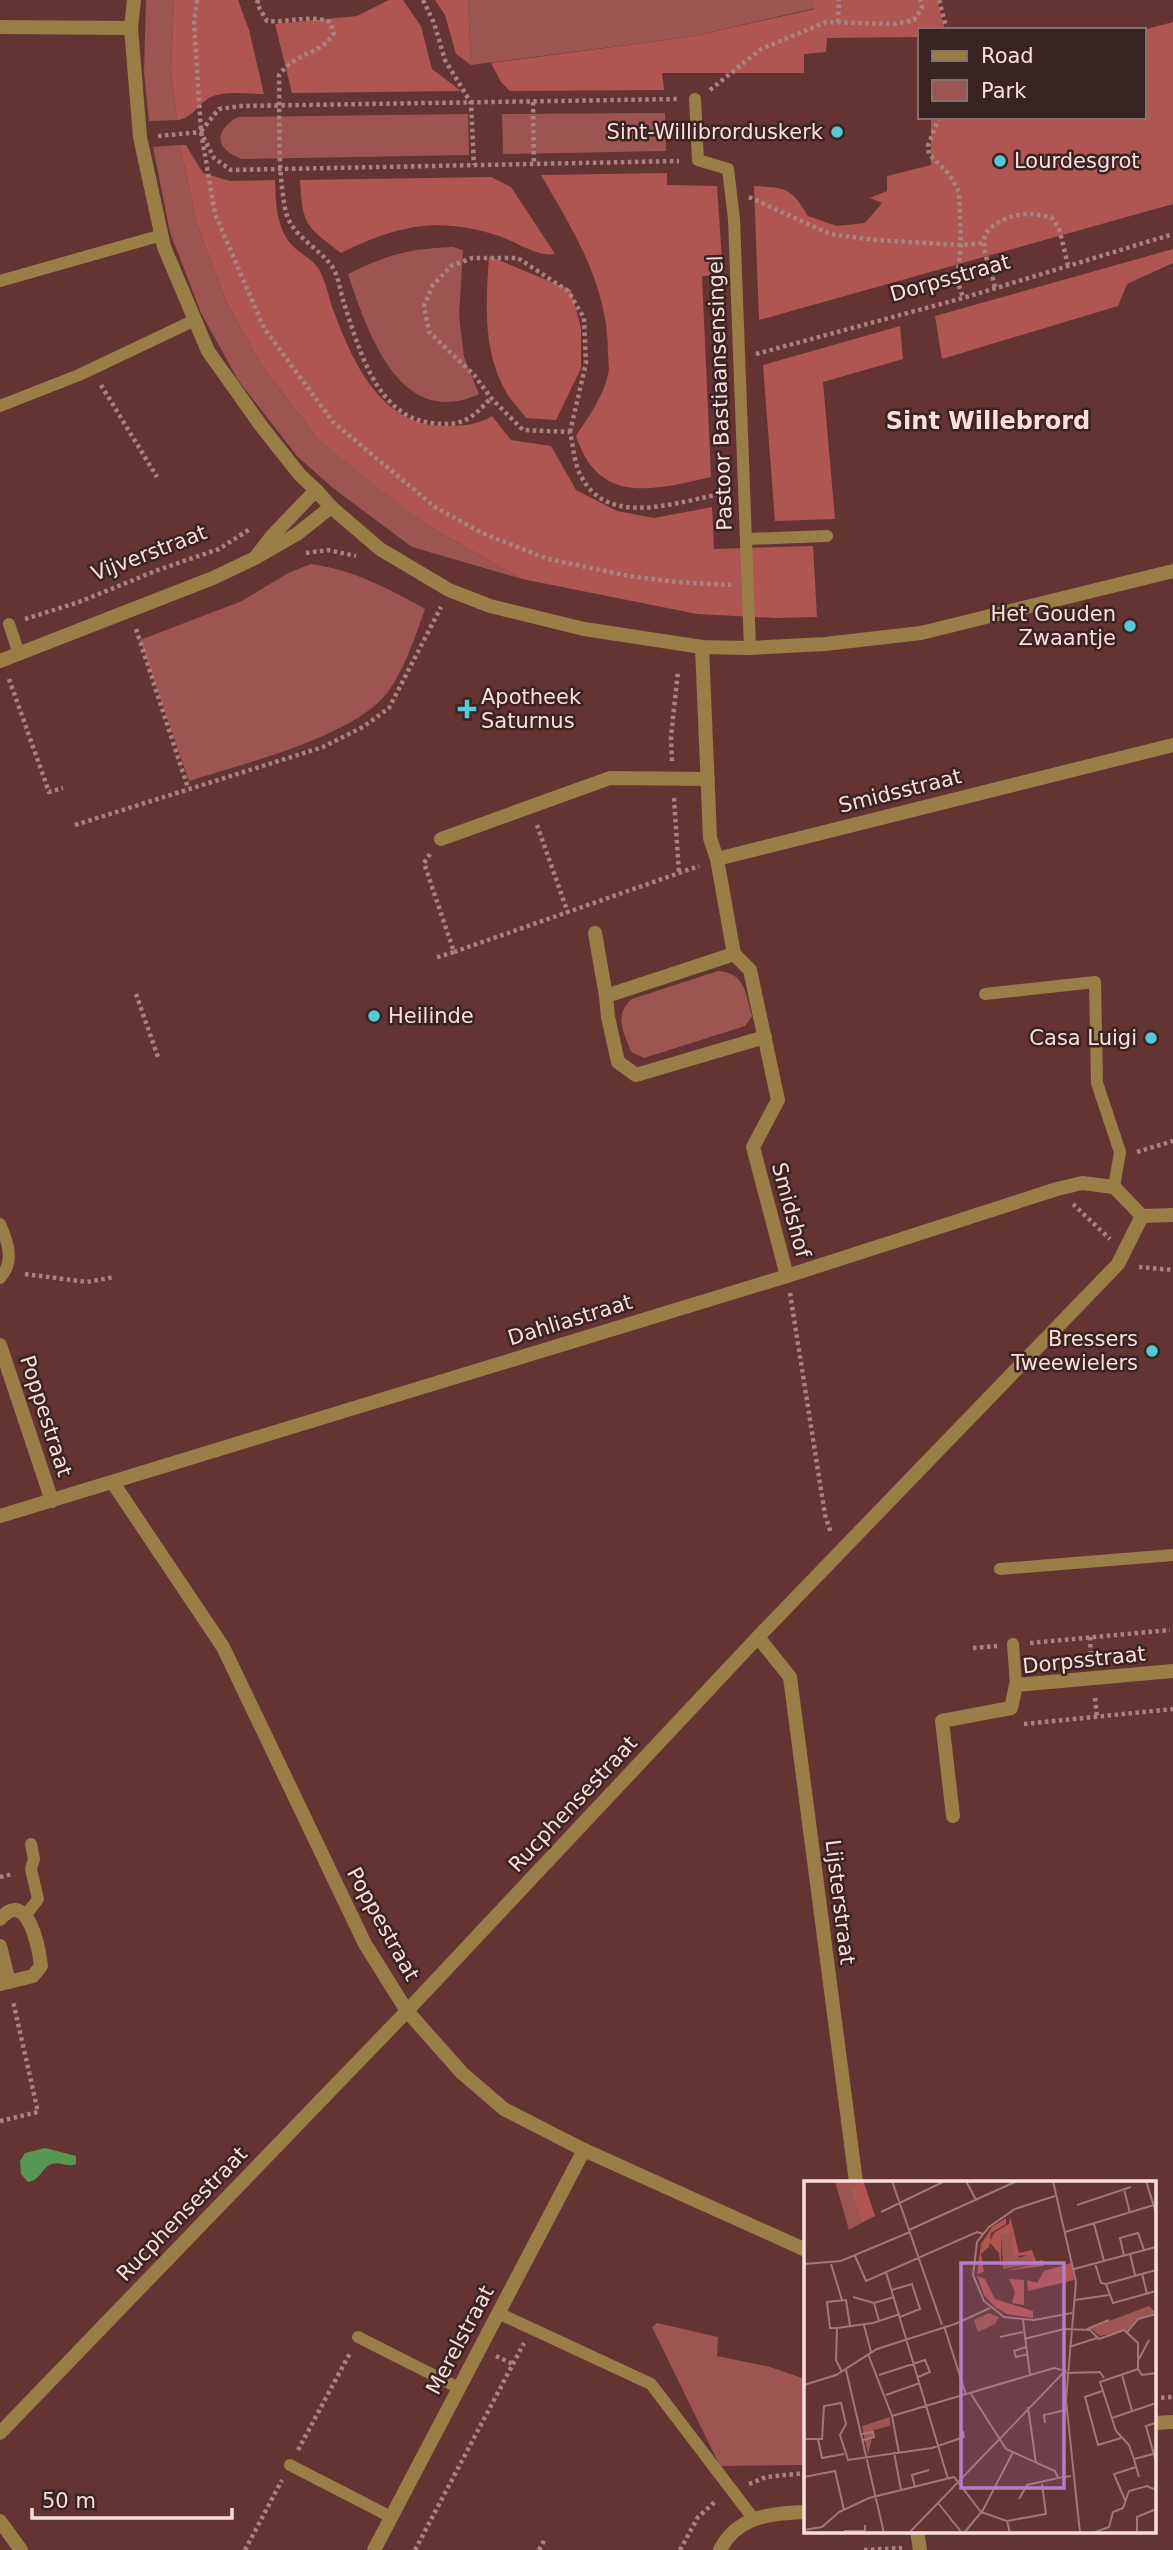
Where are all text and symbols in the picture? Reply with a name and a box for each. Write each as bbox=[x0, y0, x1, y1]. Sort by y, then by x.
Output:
legend bbox=[918, 28, 1145, 119]
text: Road bbox=[981, 44, 1034, 68]
text: Park bbox=[981, 79, 1027, 103]
place label: Sint-Willibrorduskerk bbox=[607, 120, 824, 144]
marker: Sint-Willibrorduskerk bbox=[829, 124, 845, 140]
place label: Lourdesgrot bbox=[1014, 149, 1140, 173]
marker: Lourdesgrot bbox=[992, 153, 1008, 169]
street label: Dorpsstraat bbox=[887, 249, 1013, 307]
street label: Pastoor Bastiaansensingel bbox=[703, 255, 737, 531]
district label: Sint Willebrord bbox=[886, 407, 1090, 435]
street label: Vijverstraat bbox=[88, 520, 210, 586]
place label: Het Gouden Zwaantje bbox=[990, 602, 1116, 650]
marker: Het Gouden Zwaantje bbox=[1122, 618, 1138, 634]
place label: Apotheek Saturnus bbox=[481, 685, 582, 733]
marker: Apotheek Saturnus bbox=[459, 701, 475, 717]
street label: Smidsstraat bbox=[836, 764, 964, 818]
place label: Heilinde bbox=[388, 1004, 474, 1028]
marker: Heilinde bbox=[366, 1008, 382, 1024]
place label: Casa Luigi bbox=[1029, 1026, 1137, 1050]
marker: Casa Luigi bbox=[1143, 1030, 1159, 1046]
street label: Smidshof bbox=[767, 1160, 815, 1261]
street label: Dahliastraat bbox=[505, 1290, 635, 1350]
place label: Bressers Tweewielers bbox=[1010, 1327, 1138, 1375]
marker: Bressers Tweewielers bbox=[1144, 1343, 1160, 1359]
street label: Poppestraat bbox=[15, 1352, 77, 1480]
street label: Dorpsstraat bbox=[1021, 1642, 1147, 1678]
street label: Rucphensestraat bbox=[504, 1731, 642, 1877]
street label: Lijsterstraat bbox=[820, 1838, 860, 1966]
street label: Poppestraat bbox=[342, 1863, 424, 1985]
street label: Rucphensestraat bbox=[112, 2142, 252, 2286]
inset map bbox=[804, 2181, 1156, 2532]
street label: Merelstraat bbox=[421, 2281, 499, 2399]
scale bar bbox=[32, 2476, 231, 2520]
text: 50 m bbox=[42, 2489, 96, 2513]

